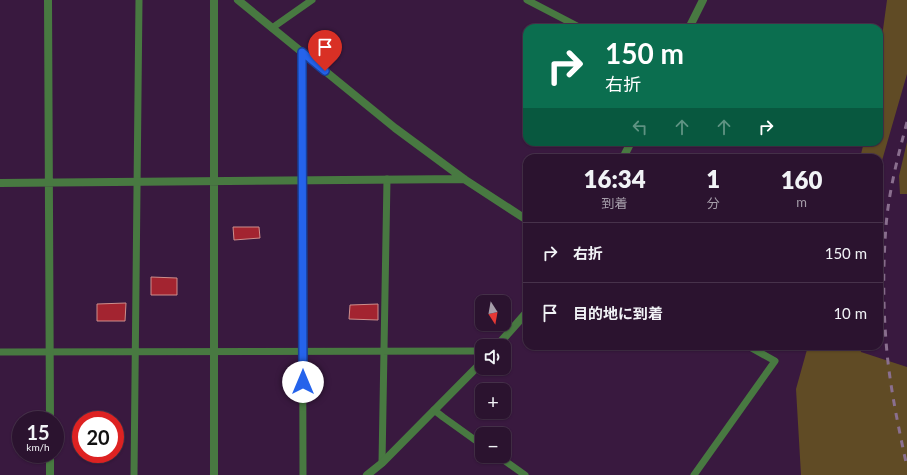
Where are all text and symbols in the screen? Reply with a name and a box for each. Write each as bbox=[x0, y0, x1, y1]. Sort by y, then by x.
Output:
pin bbox=[308, 30, 342, 71]
icon: arrive bbox=[314, 36, 336, 58]
text: 150 m bbox=[605, 36, 684, 70]
icon: right bbox=[539, 40, 591, 92]
text: 右折 bbox=[605, 73, 641, 95]
icon: left bbox=[629, 116, 651, 138]
icon: ahead bbox=[671, 116, 693, 138]
icon: ahead bbox=[713, 116, 735, 138]
icon: right bbox=[755, 116, 777, 138]
text: 16:34 bbox=[584, 164, 646, 193]
text: 1 bbox=[706, 164, 720, 193]
text: 160 bbox=[781, 165, 822, 194]
text: m bbox=[796, 194, 807, 210]
text: 到着 bbox=[602, 195, 628, 211]
text: 分 bbox=[707, 195, 720, 211]
icon: right bbox=[539, 242, 561, 264]
text: 右折 bbox=[573, 244, 603, 262]
text: 150 m bbox=[825, 244, 867, 262]
north arrow bbox=[475, 295, 511, 331]
map controls bbox=[475, 295, 511, 463]
icon: arrive bbox=[539, 302, 561, 324]
text: 目的地に到着 bbox=[573, 304, 663, 322]
text: 10 m bbox=[833, 304, 867, 322]
button: sound bbox=[475, 339, 511, 375]
position arrow bbox=[282, 361, 324, 403]
button: + bbox=[475, 383, 511, 419]
speed limit sign: 20 bbox=[72, 411, 124, 463]
text: 15 bbox=[26, 420, 50, 444]
button: − bbox=[475, 427, 511, 463]
text: km/h bbox=[26, 441, 50, 453]

